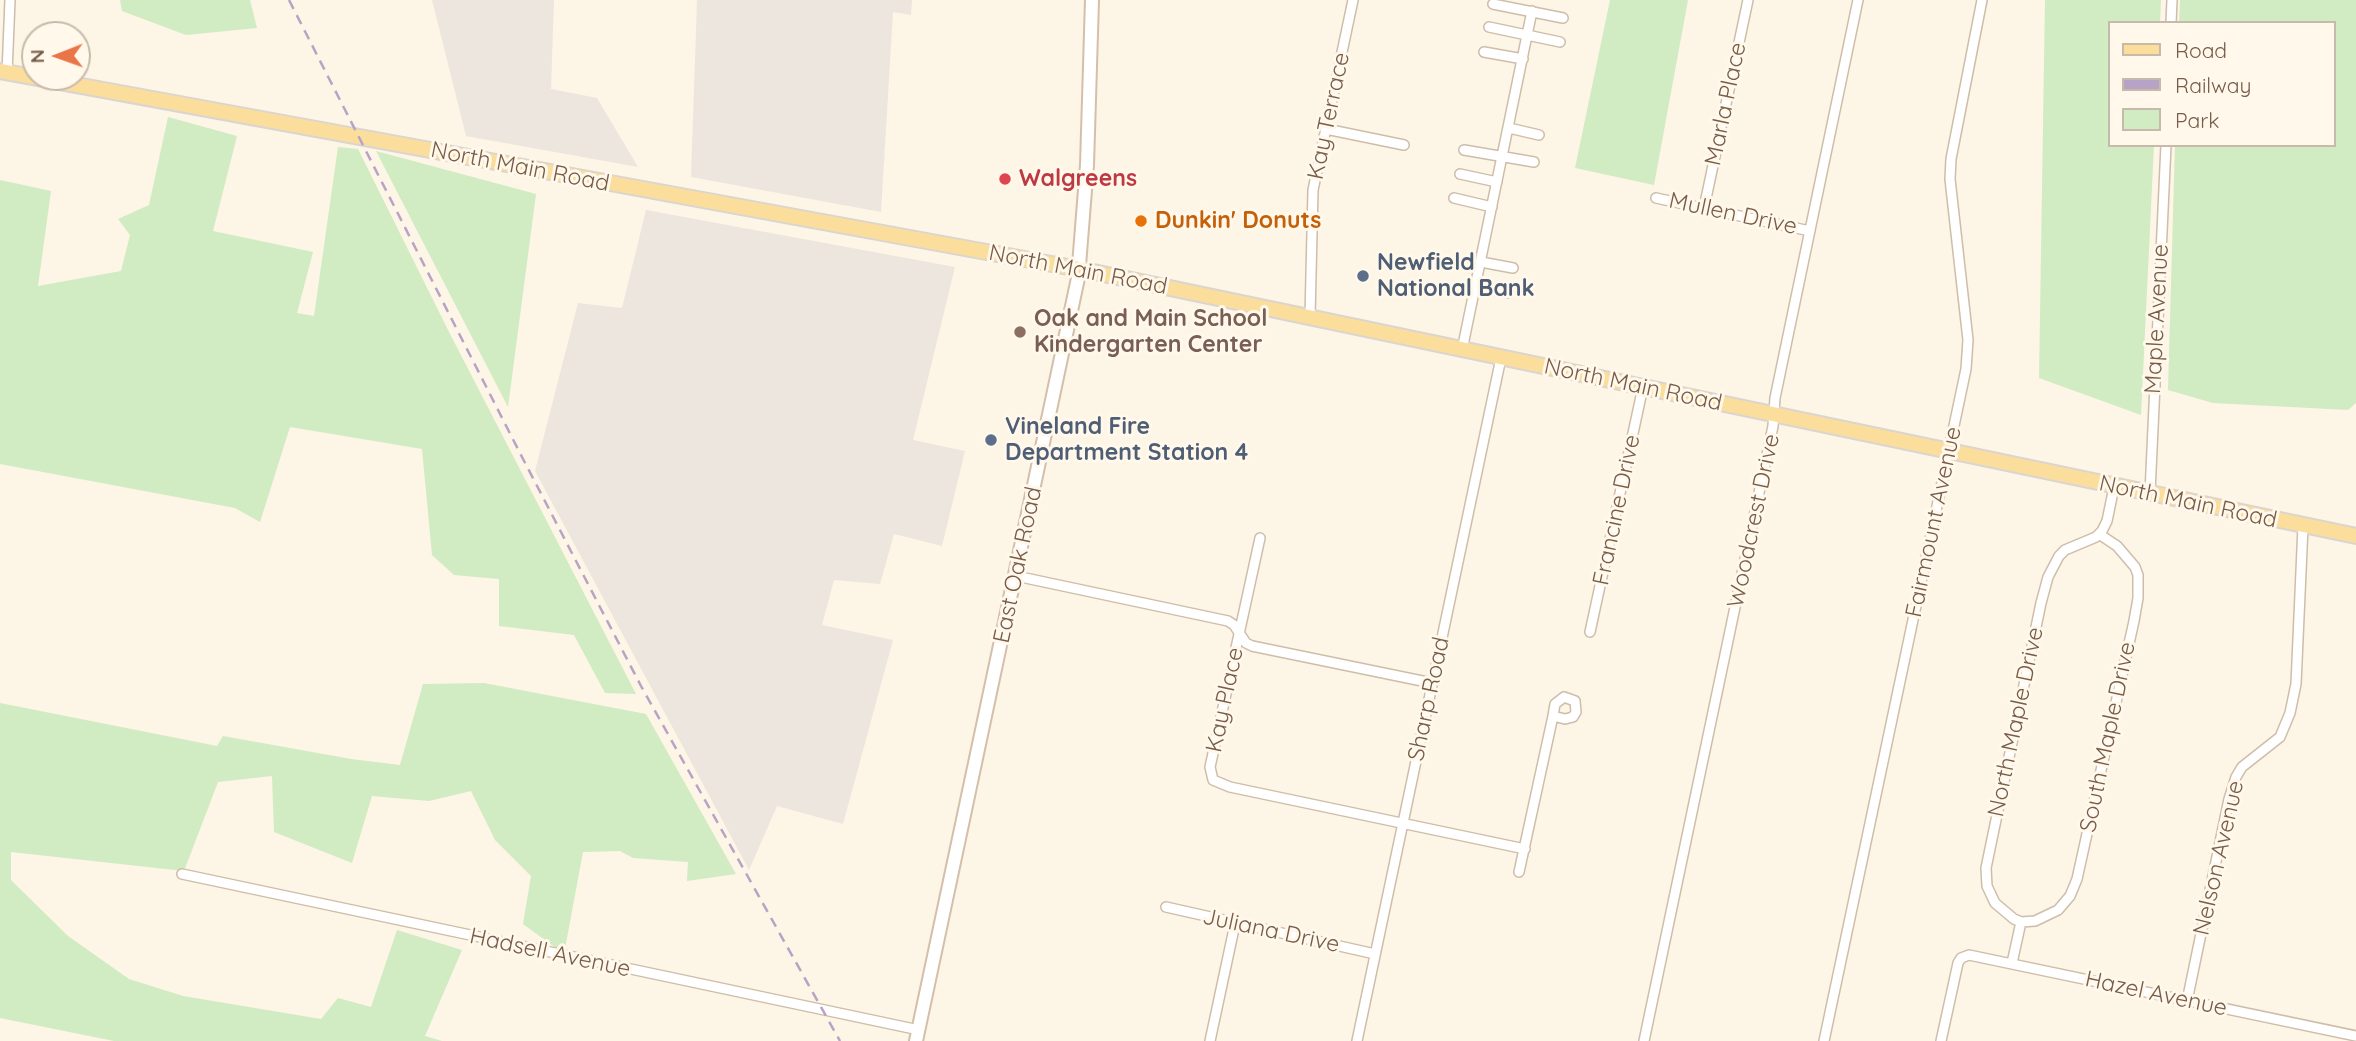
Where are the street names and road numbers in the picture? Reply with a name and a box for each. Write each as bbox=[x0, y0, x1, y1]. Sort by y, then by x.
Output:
street label: Marla Place bbox=[1699, 40, 1753, 168]
street label: Kay Terrace bbox=[1302, 50, 1356, 182]
street label: North Main Road bbox=[428, 136, 612, 198]
street label: Mullen Drive bbox=[1666, 187, 1800, 241]
street label: North Main Road bbox=[986, 239, 1170, 301]
street label: Maple Avenue bbox=[2139, 243, 2175, 395]
street label: North Main Road bbox=[1542, 353, 1724, 417]
street label: Fairmount Avenue bbox=[1900, 424, 1968, 620]
street label: Francine Drive bbox=[1588, 432, 1646, 588]
street label: Woodcrest Drive bbox=[1722, 432, 1786, 610]
street label: North Main Road bbox=[2097, 470, 2279, 534]
street label: East Oak Road bbox=[988, 484, 1048, 646]
street label: North Maple Drive bbox=[1982, 625, 2050, 819]
street label: Sharp Road bbox=[1402, 634, 1456, 764]
street label: South Maple Drive bbox=[2074, 639, 2142, 835]
street label: Kay Place bbox=[1200, 645, 1250, 755]
street label: Nelson Avenue bbox=[2188, 778, 2250, 938]
street label: Juliana Drive bbox=[1200, 903, 1342, 959]
street label: Hadsell Avenue bbox=[467, 922, 633, 984]
street label: Hazel Avenue bbox=[2082, 965, 2230, 1023]

